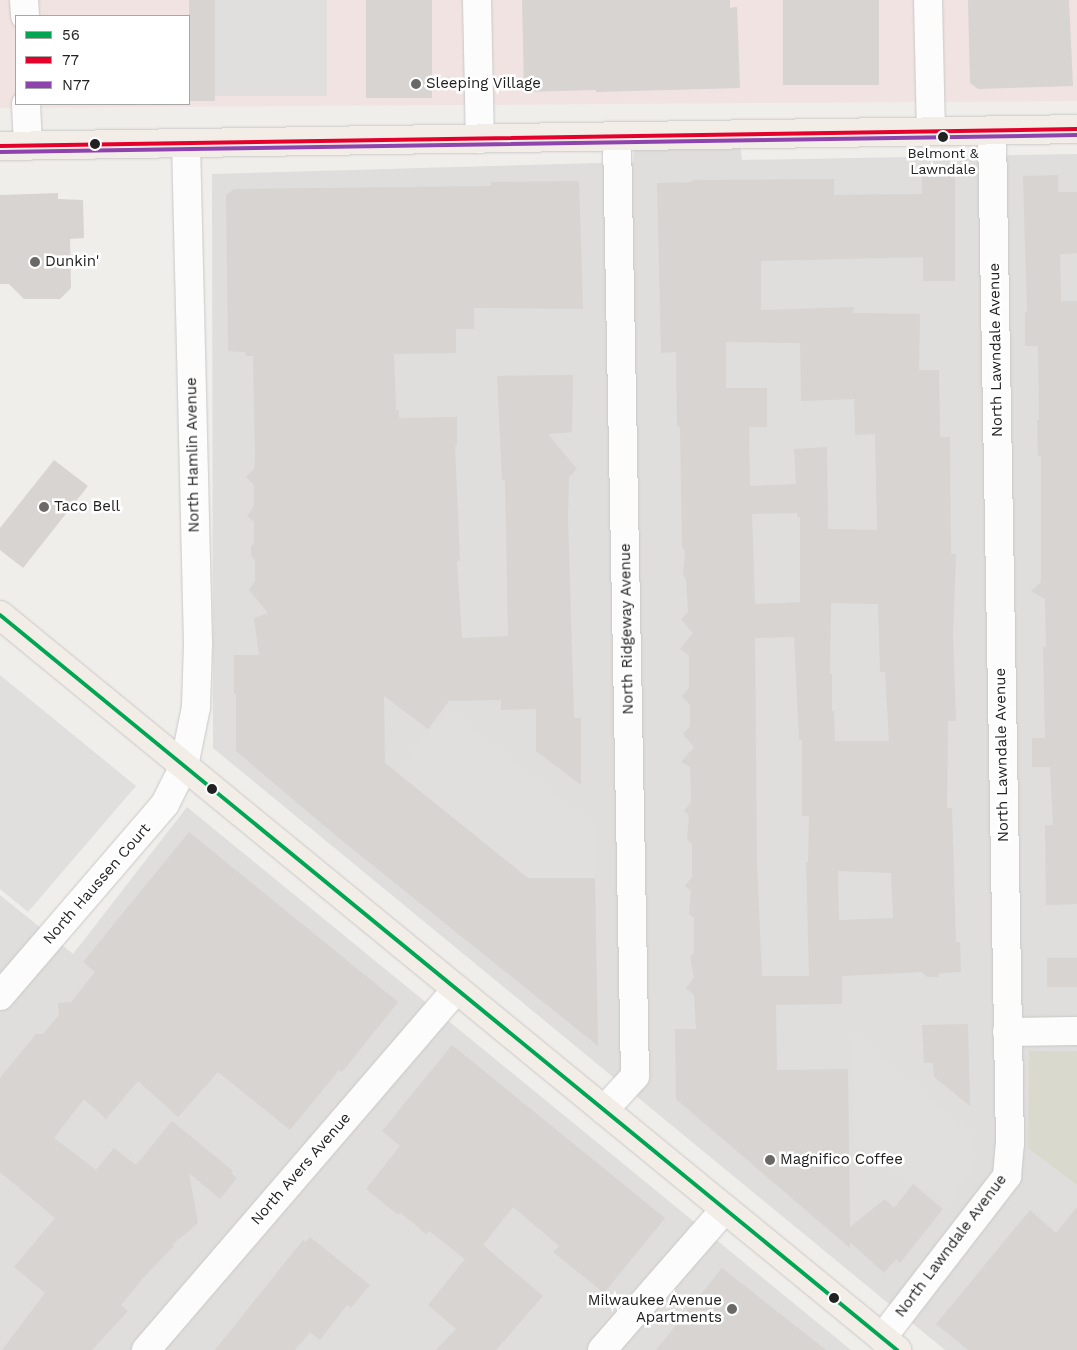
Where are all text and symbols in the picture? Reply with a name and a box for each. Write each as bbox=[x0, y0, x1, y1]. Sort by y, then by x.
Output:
legend bbox=[15, 15, 190, 105]
text: 56 bbox=[62, 26, 80, 44]
text: 77 bbox=[62, 51, 79, 69]
place label: Sleeping Village bbox=[426, 75, 541, 93]
text: N77 bbox=[62, 76, 90, 94]
marker: Sleeping Village bbox=[410, 78, 422, 90]
marker: Belmont & Lawndale bbox=[938, 132, 948, 142]
unlabelled marker bbox=[90, 139, 100, 149]
place label: Belmont & Lawndale bbox=[907, 145, 979, 178]
place label: Dunkin' bbox=[45, 253, 99, 271]
marker: Dunkin' bbox=[29, 256, 41, 268]
street label: North Lawndale Avenue bbox=[985, 263, 1007, 437]
street label: North Hamlin Avenue bbox=[183, 377, 203, 533]
place label: Taco Bell bbox=[54, 498, 120, 516]
marker: Taco Bell bbox=[38, 501, 50, 513]
street label: North Ridgeway Avenue bbox=[616, 543, 638, 715]
street label: North Lawndale Avenue bbox=[991, 668, 1013, 842]
unlabelled marker bbox=[207, 784, 217, 794]
street label: North Haussen Court bbox=[40, 820, 154, 948]
street label: North Avers Avenue bbox=[247, 1109, 355, 1229]
place label: Magnifico Coffee bbox=[780, 1151, 903, 1169]
marker: Magnifico Coffee bbox=[764, 1154, 776, 1166]
street label: North Lawndale Avenue bbox=[891, 1171, 1011, 1321]
place label: Milwaukee Avenue Apartments bbox=[587, 1291, 722, 1326]
unlabelled marker bbox=[829, 1293, 839, 1303]
marker: Milwaukee Avenue Apartments bbox=[726, 1303, 738, 1315]

